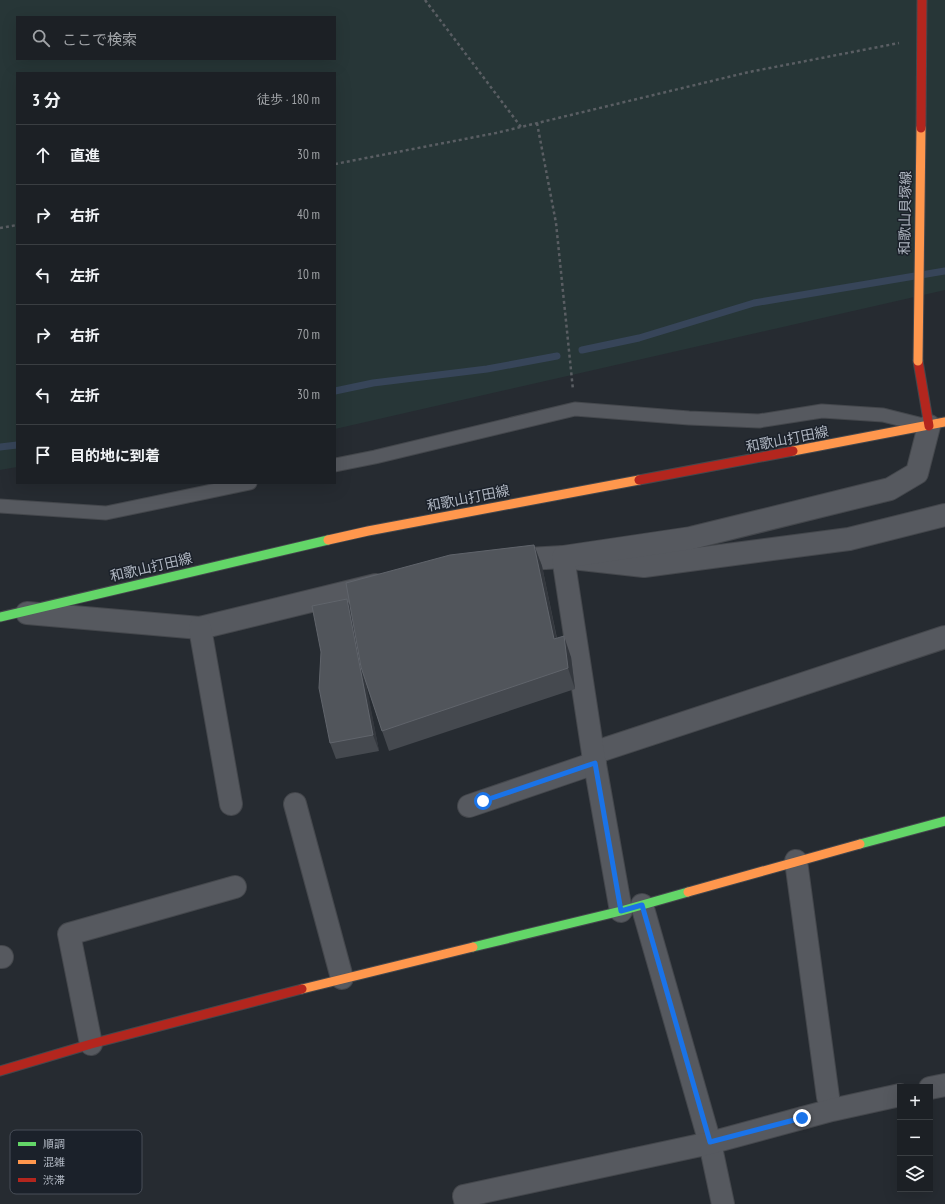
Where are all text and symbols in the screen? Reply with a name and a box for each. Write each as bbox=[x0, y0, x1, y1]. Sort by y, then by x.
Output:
search box bbox=[16, 16, 336, 60]
icon: search bbox=[30, 27, 52, 49]
text: ここで検索 bbox=[62, 30, 137, 49]
text: 3 分 bbox=[32, 89, 61, 111]
text: 徒歩 · 180 m bbox=[257, 91, 320, 108]
icon: ahead bbox=[32, 144, 54, 166]
text: 直進 bbox=[70, 146, 100, 165]
text: 30 m bbox=[297, 146, 320, 163]
street label: 和歌山貝塚線 bbox=[895, 171, 915, 255]
icon: right bbox=[32, 204, 54, 226]
text: 右折 bbox=[70, 206, 100, 225]
text: 40 m bbox=[297, 206, 320, 223]
icon: left bbox=[32, 264, 54, 286]
text: 左折 bbox=[70, 266, 100, 285]
text: 10 m bbox=[297, 266, 320, 283]
icon: right bbox=[32, 324, 54, 346]
text: 右折 bbox=[70, 326, 100, 345]
text: 70 m bbox=[297, 326, 320, 343]
icon: left bbox=[32, 384, 54, 406]
text: 左折 bbox=[70, 386, 100, 405]
text: 30 m bbox=[297, 386, 320, 403]
street label: 和歌山打田線 bbox=[744, 422, 830, 456]
icon: arrive bbox=[32, 444, 54, 466]
text: 目的地に到着 bbox=[70, 446, 160, 465]
street label: 和歌山打田線 bbox=[425, 481, 511, 515]
street label: 和歌山打田線 bbox=[108, 549, 194, 585]
route start bbox=[474, 792, 492, 810]
map controls bbox=[897, 1084, 933, 1192]
button: + bbox=[897, 1084, 933, 1120]
route end bbox=[793, 1109, 811, 1127]
button: − bbox=[897, 1120, 933, 1156]
legend bbox=[10, 1130, 142, 1194]
text: 順調 bbox=[43, 1137, 65, 1151]
text: 混雑 bbox=[43, 1155, 65, 1169]
button: layers bbox=[897, 1156, 933, 1192]
text: 渋滞 bbox=[43, 1173, 65, 1187]

